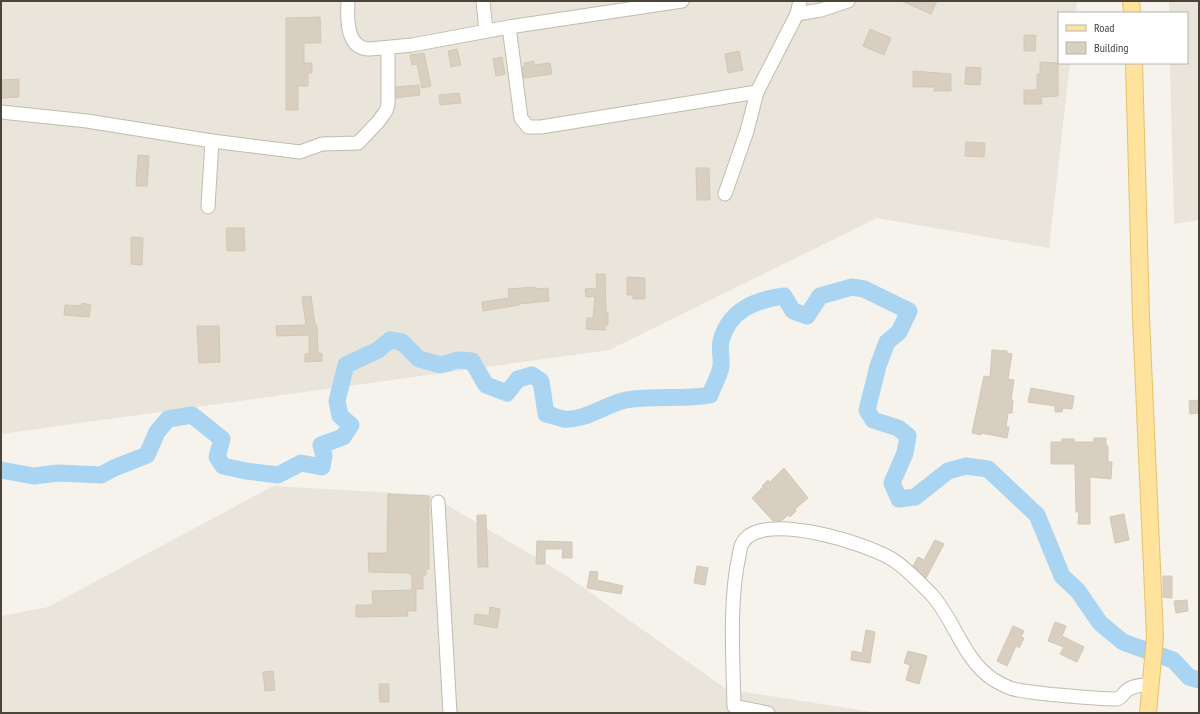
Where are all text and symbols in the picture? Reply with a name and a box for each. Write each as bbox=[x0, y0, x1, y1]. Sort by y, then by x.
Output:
legend bbox=[1058, 12, 1188, 64]
text: Road bbox=[1094, 20, 1114, 35]
text: Building bbox=[1094, 40, 1129, 55]

